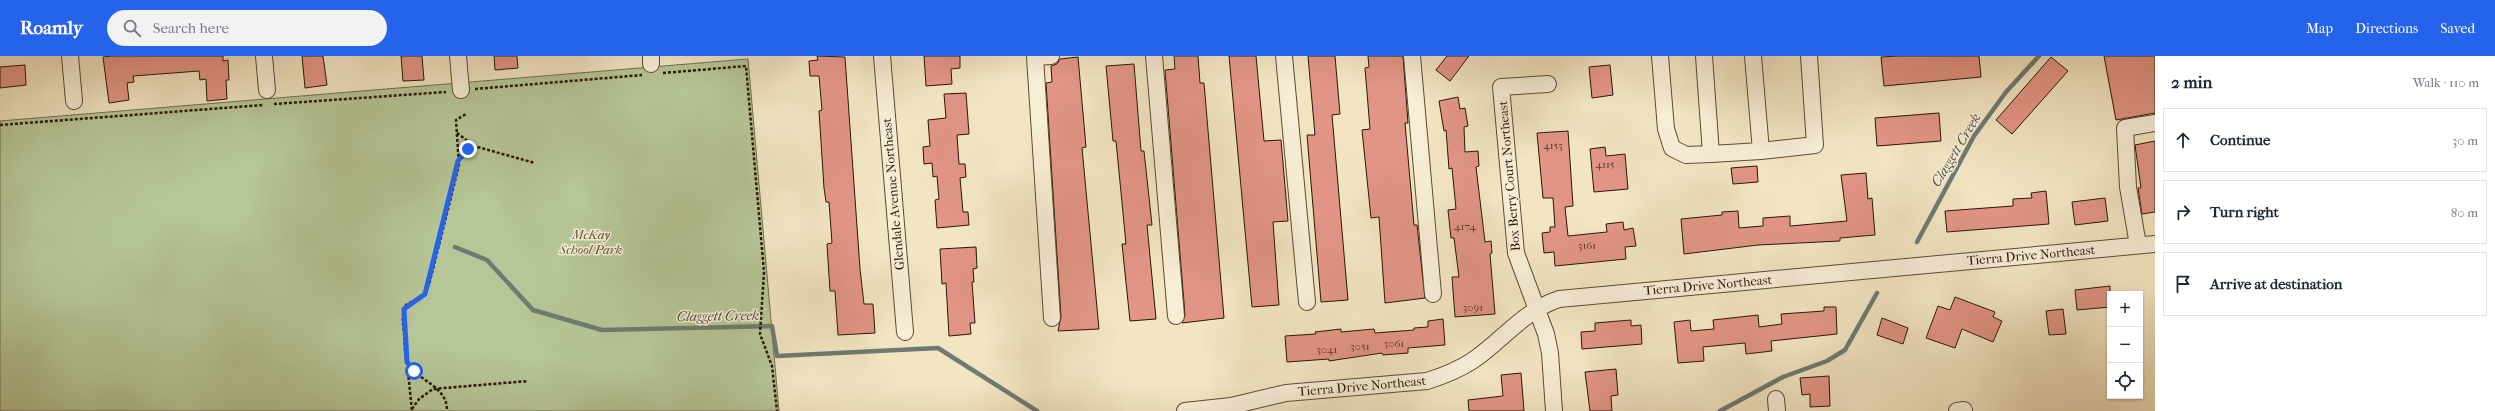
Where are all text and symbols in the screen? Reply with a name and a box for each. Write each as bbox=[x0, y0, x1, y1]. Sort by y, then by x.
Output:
search box bbox=[107, 10, 387, 46]
text: Roamly bbox=[20, 17, 83, 39]
icon: search bbox=[121, 17, 143, 39]
text: Search here bbox=[153, 19, 229, 37]
text: Map bbox=[2306, 20, 2333, 37]
text: Directions bbox=[2355, 20, 2418, 37]
text: Saved bbox=[2440, 20, 2475, 37]
text: 2 min bbox=[2171, 72, 2212, 92]
text: Walk · 110 m bbox=[2413, 75, 2479, 90]
street label: Box Berry Court Northeast bbox=[1495, 100, 1523, 252]
water label: Claggett Creek bbox=[1927, 110, 1985, 190]
street label: Glendale Avenue Northeast bbox=[879, 117, 907, 271]
icon: ahead bbox=[2172, 129, 2194, 151]
text: Continue bbox=[2210, 131, 2270, 149]
text: 30 m bbox=[2452, 133, 2478, 148]
house number: 4153 bbox=[1543, 139, 1563, 152]
route end bbox=[459, 140, 477, 158]
house number: 4115 bbox=[1595, 158, 1615, 171]
icon: right bbox=[2172, 201, 2194, 223]
text: Turn right bbox=[2210, 203, 2279, 221]
text: 80 m bbox=[2451, 205, 2478, 220]
house number: 4174 bbox=[1454, 220, 1476, 233]
park label: McKay School Park bbox=[559, 227, 623, 257]
house number: 3161 bbox=[1578, 239, 1596, 252]
street label: Tierra Drive Northeast bbox=[1966, 242, 2096, 268]
street label: Tierra Drive Northeast bbox=[1643, 272, 1773, 298]
icon: arrive bbox=[2172, 273, 2194, 295]
text: Arrive at destination bbox=[2210, 275, 2342, 293]
map controls bbox=[2107, 291, 2143, 399]
button: + bbox=[2107, 291, 2143, 327]
house number: 3091 bbox=[1463, 301, 1483, 314]
water label: Claggett Creek bbox=[677, 307, 759, 325]
button: − bbox=[2107, 327, 2143, 363]
house number: 3061 bbox=[1384, 337, 1404, 350]
house number: 3051 bbox=[1350, 340, 1370, 353]
house number: 3041 bbox=[1317, 343, 1338, 356]
route start bbox=[405, 362, 423, 380]
button: locate bbox=[2107, 363, 2143, 399]
street label: Tierra Drive Northeast bbox=[1297, 373, 1427, 399]

